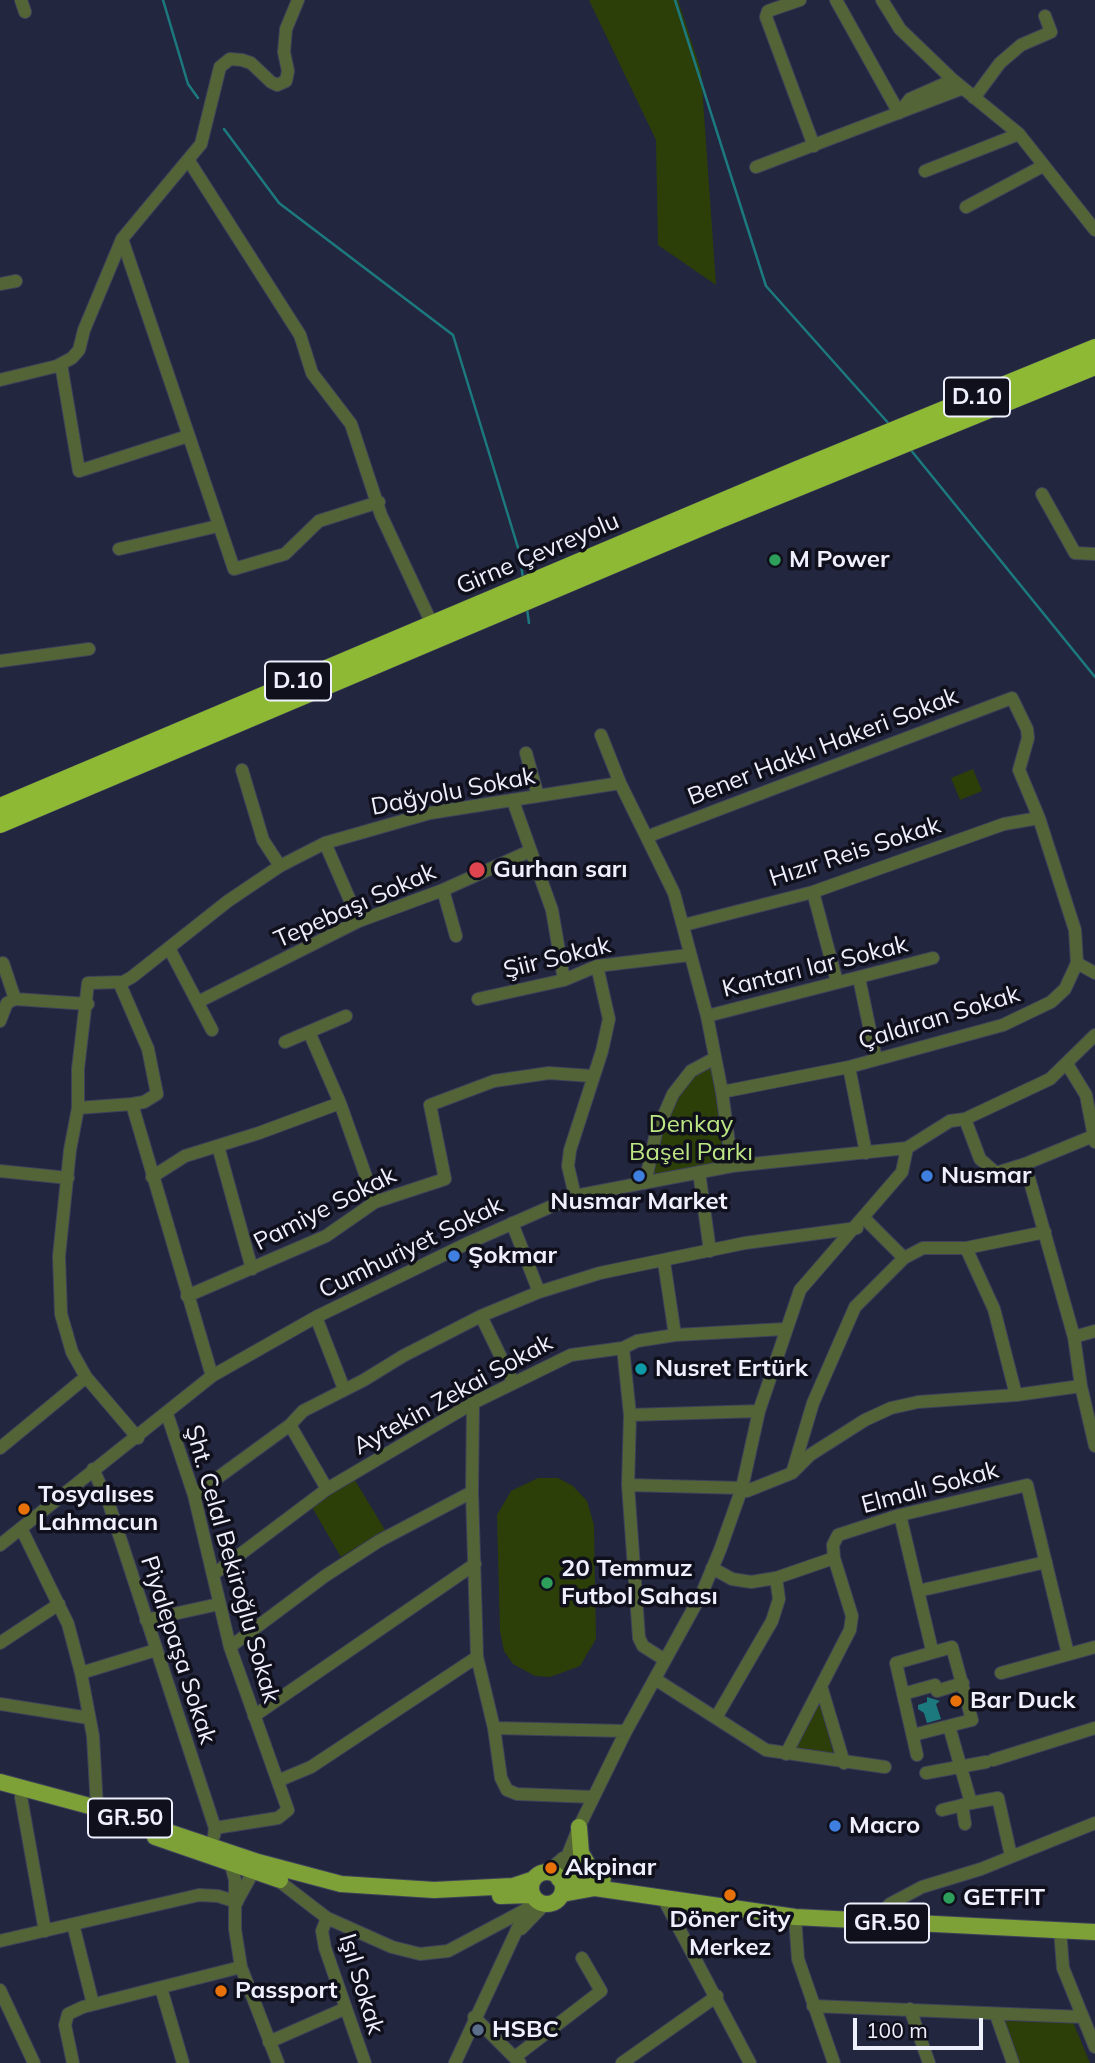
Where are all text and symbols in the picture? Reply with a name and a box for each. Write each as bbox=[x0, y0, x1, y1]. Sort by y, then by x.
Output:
road number: D.10 bbox=[944, 378, 1010, 416]
street label: Girne Çevreyolu bbox=[452, 507, 624, 601]
place label: M Power bbox=[789, 546, 889, 574]
marker: M Power bbox=[767, 552, 783, 568]
road number: D.10 bbox=[265, 662, 331, 701]
street label: Bener Hakkı Hakeri Sokak bbox=[684, 682, 962, 812]
street label: Dağyolu Sokak bbox=[369, 762, 537, 822]
street label: Hızır Reis Sokak bbox=[766, 811, 944, 893]
place label: Gurhan sarı bbox=[493, 856, 627, 884]
street label: Tepebaşı Sokak bbox=[270, 858, 440, 954]
marker: Gurhan sarı bbox=[467, 860, 487, 880]
street label: Kantarı lar Sokak bbox=[719, 930, 911, 1004]
street label: Şiir Sokak bbox=[501, 931, 613, 985]
street label: Çaldıran Sokak bbox=[855, 980, 1023, 1056]
park label: Denkay Başel Parkı bbox=[629, 1111, 753, 1167]
street label: Pamiye Sokak bbox=[249, 1161, 401, 1257]
place label: Nusmar bbox=[941, 1162, 1031, 1190]
marker: Nusmar Market bbox=[631, 1168, 647, 1184]
marker: Nusmar bbox=[919, 1168, 935, 1184]
place label: Nusmar Market bbox=[550, 1188, 728, 1216]
street label: Cumhuriyet Sokak bbox=[314, 1191, 508, 1305]
place label: Şokmar bbox=[468, 1242, 557, 1270]
marker: Şokmar bbox=[446, 1248, 462, 1264]
street label: Aytekin Zekai Sokak bbox=[349, 1328, 557, 1462]
place label: Nusret Ertürk bbox=[655, 1355, 808, 1383]
marker: Nusret Ertürk bbox=[633, 1361, 649, 1377]
street label: Şht. Celal Bekiroğlu Sokak bbox=[178, 1422, 286, 1706]
street label: Elmalı Sokak bbox=[858, 1456, 1002, 1520]
place label: Tosyalıses Lahmacun bbox=[38, 1481, 158, 1537]
marker: Tosyalıses Lahmacun bbox=[16, 1501, 32, 1517]
street label: Piyalepaşa Sokak bbox=[134, 1552, 222, 1748]
place label: 20 Temmuz Futbol Sahası bbox=[561, 1555, 718, 1611]
marker: 20 Temmuz Futbol Sahası bbox=[539, 1575, 555, 1591]
place label: Bar Duck bbox=[970, 1687, 1075, 1715]
marker: Bar Duck bbox=[948, 1693, 964, 1709]
road number: GR.50 bbox=[88, 1798, 172, 1838]
place label: Macro bbox=[849, 1812, 920, 1840]
marker: Macro bbox=[827, 1818, 843, 1834]
place label: Akpinar bbox=[565, 1854, 656, 1882]
marker: Akpinar bbox=[543, 1860, 559, 1876]
place label: GETFIT bbox=[963, 1884, 1045, 1912]
marker: Döner City Merkez bbox=[722, 1887, 738, 1903]
marker: GETFIT bbox=[941, 1890, 957, 1906]
road number: GR.50 bbox=[845, 1904, 929, 1942]
place label: Döner City Merkez bbox=[669, 1906, 791, 1962]
street label: Işıl Sokak bbox=[332, 1930, 390, 2038]
place label: Passport bbox=[235, 1977, 338, 2005]
marker: Passport bbox=[213, 1983, 229, 1999]
scale bar bbox=[857, 2004, 986, 2048]
place label: HSBC bbox=[492, 2016, 559, 2044]
text: 100 m bbox=[866, 2017, 928, 2043]
marker: HSBC bbox=[470, 2022, 486, 2038]

